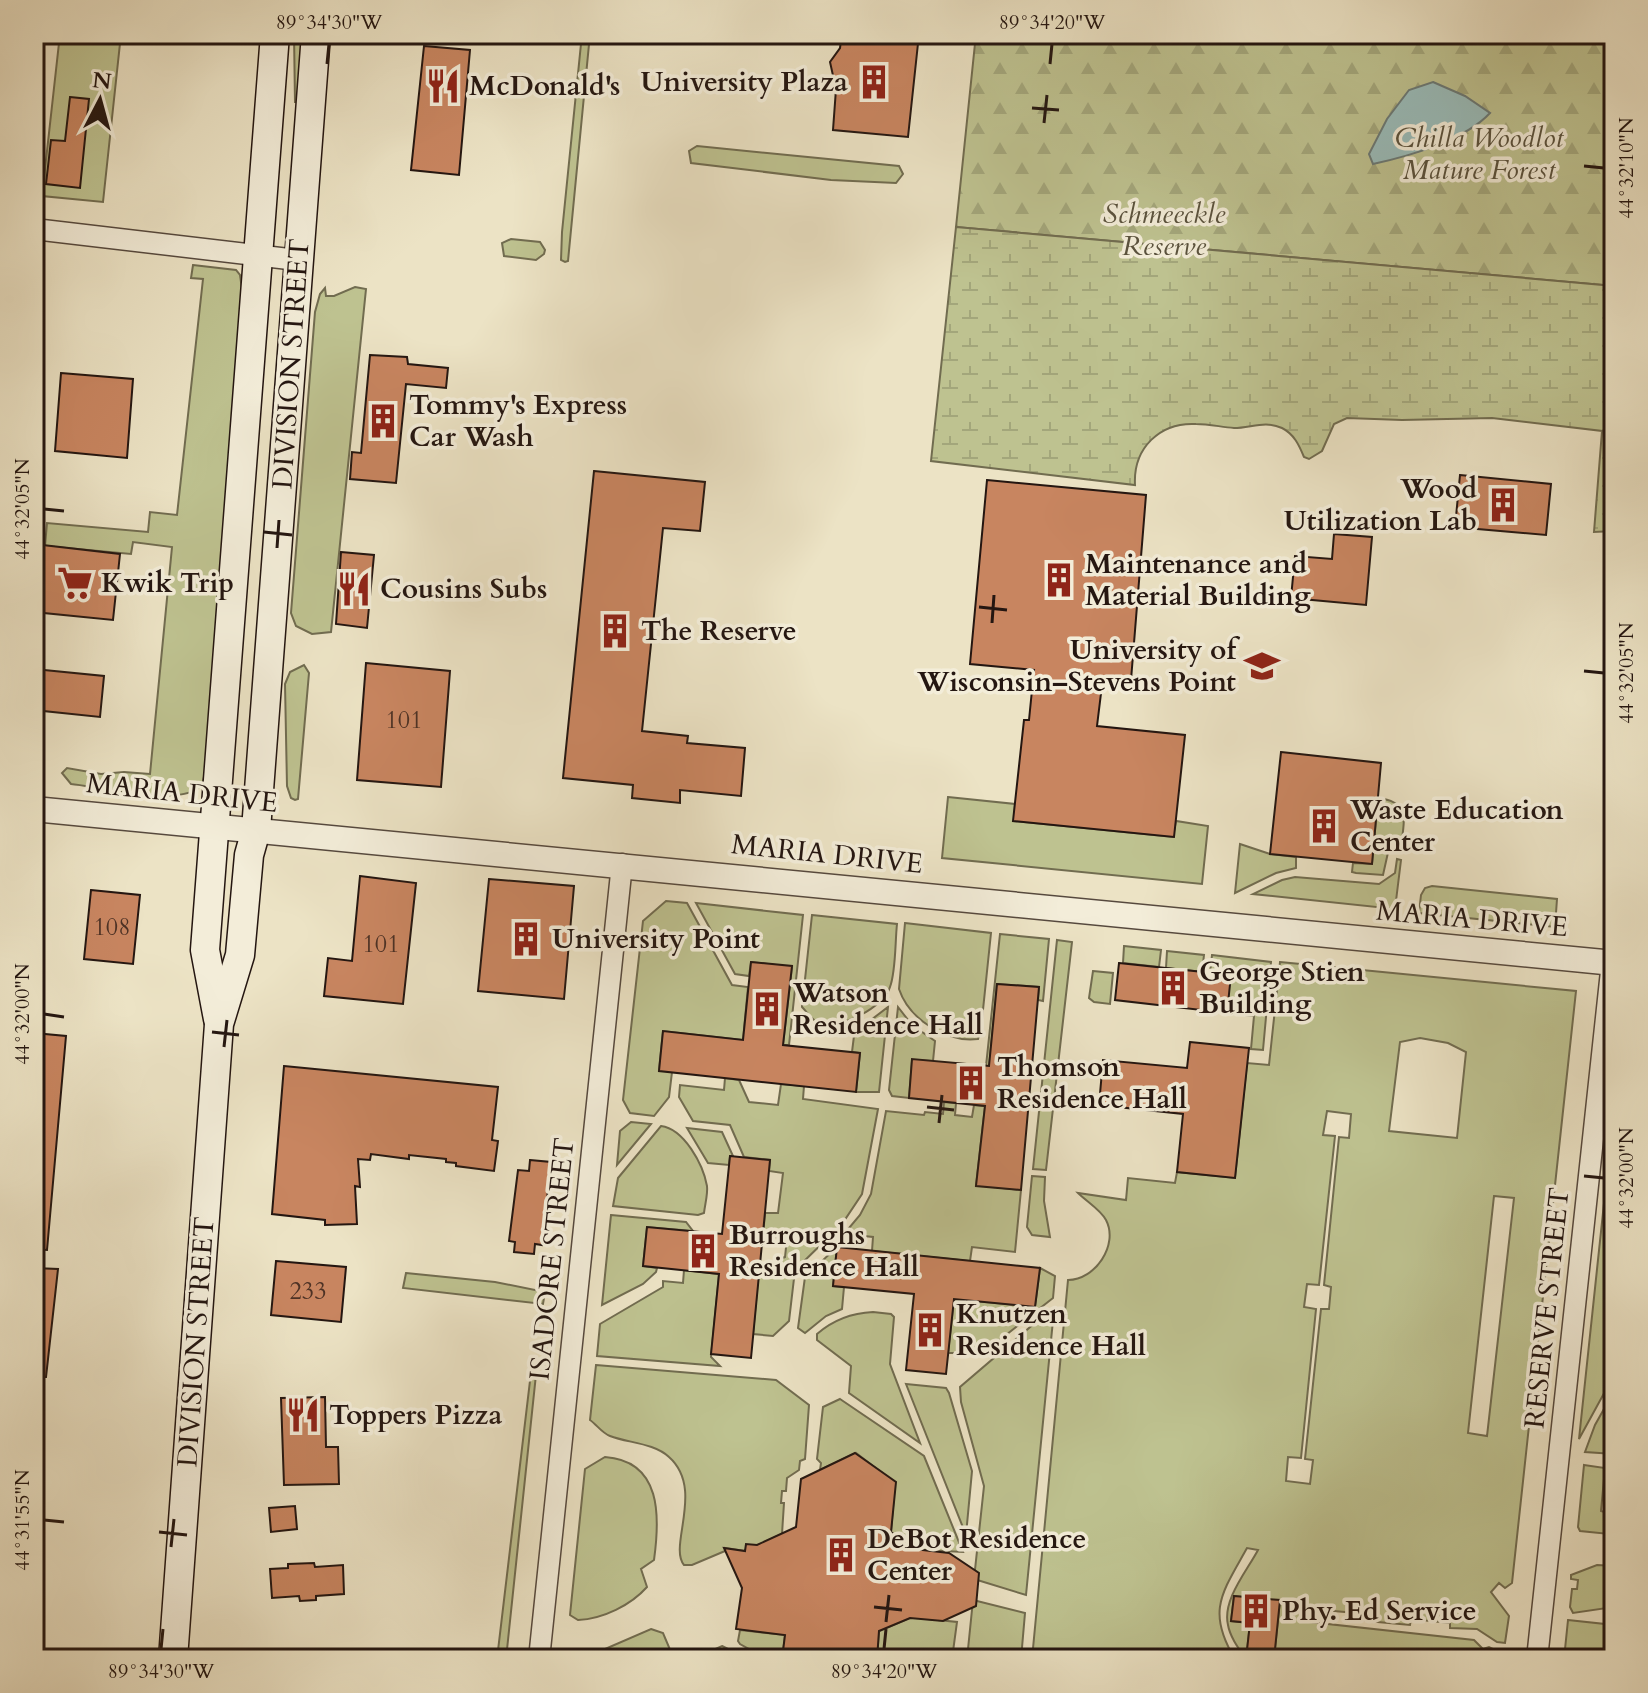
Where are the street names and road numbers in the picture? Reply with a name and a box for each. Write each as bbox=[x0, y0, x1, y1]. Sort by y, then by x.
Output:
street label: DIVISION STREET bbox=[263, 238, 319, 490]
street label: MARIA DRIVE bbox=[84, 764, 280, 822]
street label: MARIA DRIVE bbox=[729, 825, 925, 883]
street label: MARIA DRIVE bbox=[1375, 892, 1569, 946]
street label: ISADORE STREET bbox=[520, 1136, 584, 1382]
street label: RESERVE STREET bbox=[1515, 1186, 1579, 1430]
street label: DIVISION STREET bbox=[168, 1216, 224, 1468]

